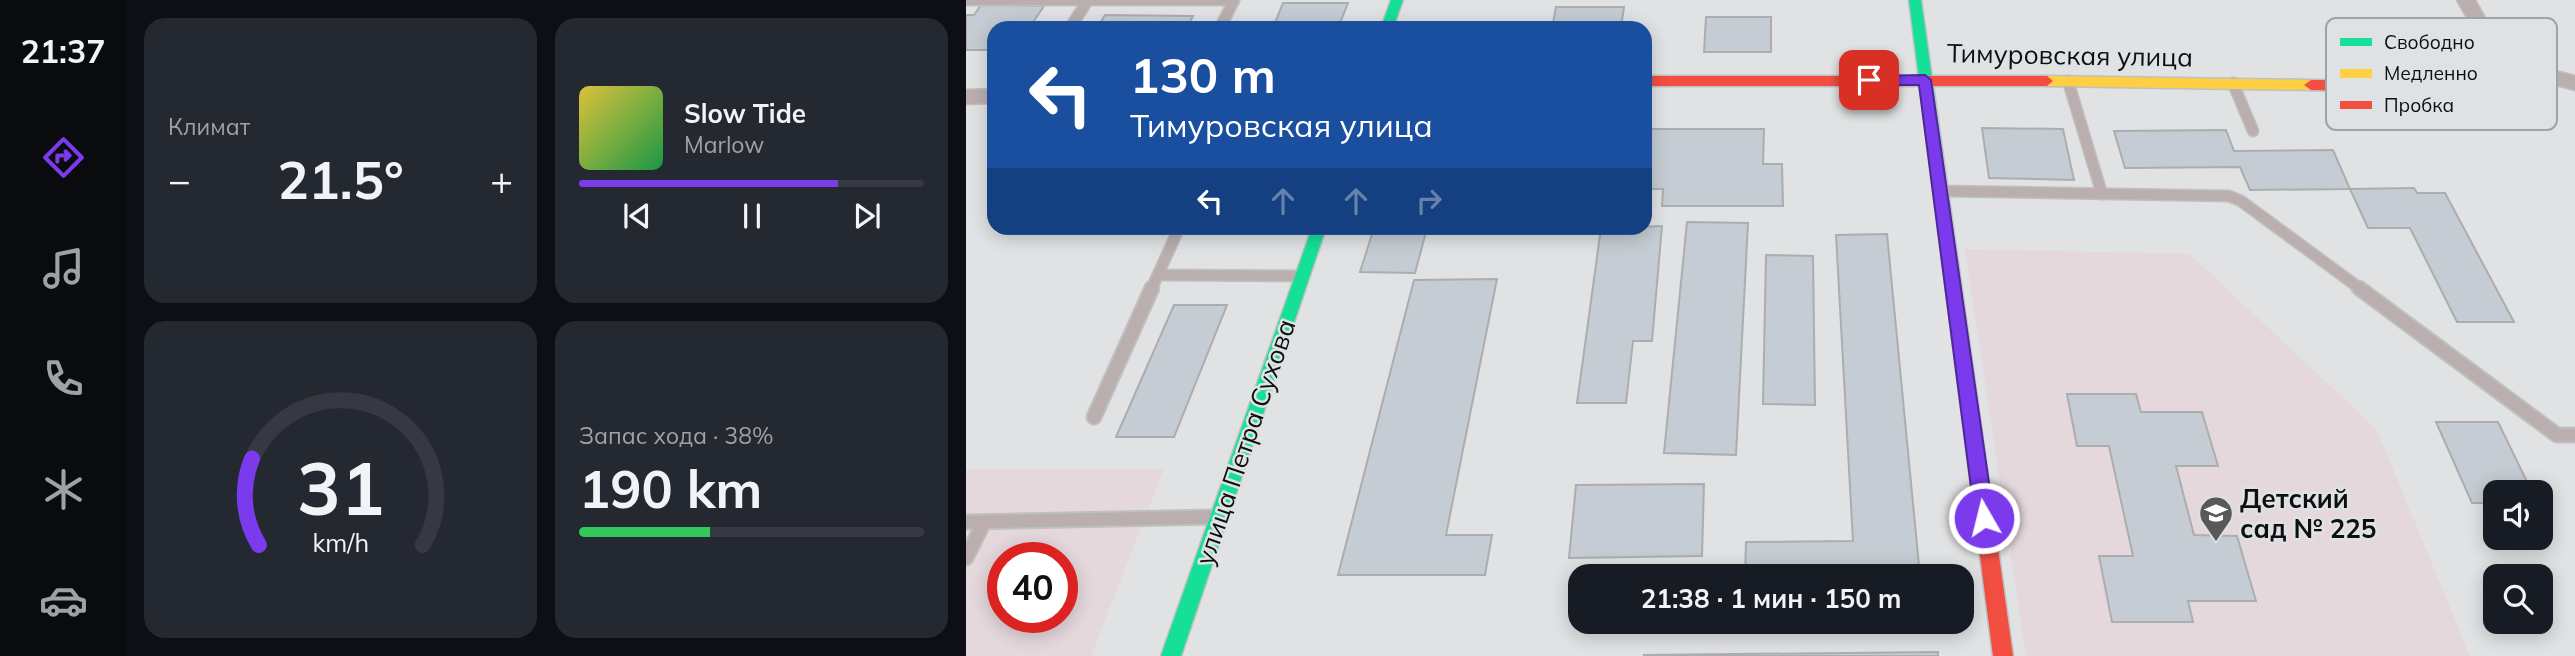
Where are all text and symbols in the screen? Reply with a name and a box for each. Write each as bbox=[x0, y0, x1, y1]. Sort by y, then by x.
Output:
legend bbox=[2326, 18, 2557, 130]
text: Свободно bbox=[2384, 30, 2475, 54]
text: 21:37 bbox=[21, 31, 105, 71]
street label: Тимуровская улица bbox=[1947, 36, 2193, 74]
text: 130 m bbox=[1130, 44, 1276, 105]
icon: left bbox=[1015, 49, 1106, 140]
pin bbox=[1839, 50, 1899, 110]
icon: arrive bbox=[1850, 61, 1888, 99]
text: Медленно bbox=[2384, 61, 2478, 85]
text: Пробка bbox=[2384, 93, 2454, 117]
text: Slow Tide bbox=[684, 97, 806, 130]
text: Тимуровская улица bbox=[1130, 105, 1433, 145]
text: Климат bbox=[168, 112, 250, 141]
text: Marlow bbox=[684, 130, 764, 159]
icon: directions bbox=[39, 133, 88, 182]
text: 21.5° bbox=[277, 147, 404, 212]
text: − bbox=[168, 156, 191, 204]
text: + bbox=[490, 156, 513, 204]
icon: left bbox=[1191, 182, 1229, 220]
icon: ahead bbox=[1264, 182, 1302, 220]
icon: ahead bbox=[1337, 182, 1375, 220]
icon: right bbox=[1410, 182, 1448, 220]
icon: previous bbox=[618, 197, 656, 235]
icon: pause bbox=[733, 197, 771, 235]
icon: next bbox=[848, 197, 886, 235]
icon: music bbox=[39, 244, 88, 293]
street label: улица Петра Сухова bbox=[1187, 315, 1303, 569]
icon: phone bbox=[39, 354, 88, 403]
text: Запас хода · 38% bbox=[579, 421, 774, 450]
text: 31 bbox=[297, 443, 384, 534]
text: 190 km bbox=[579, 456, 762, 521]
icon: climate bbox=[39, 465, 88, 514]
map controls bbox=[2483, 480, 2553, 634]
button: sound bbox=[2483, 480, 2553, 550]
position arrow bbox=[1947, 481, 2021, 555]
place label: Детский сад № 225 bbox=[2240, 482, 2376, 545]
school or university icon: Детский сад № 225 bbox=[2197, 494, 2235, 543]
text: km/h bbox=[312, 527, 369, 558]
speed limit sign: 40 bbox=[987, 542, 1078, 633]
button: search bbox=[2483, 564, 2553, 634]
icon: car bbox=[39, 576, 88, 625]
text: 21:38 · 1 мин · 150 m bbox=[1641, 582, 1901, 615]

